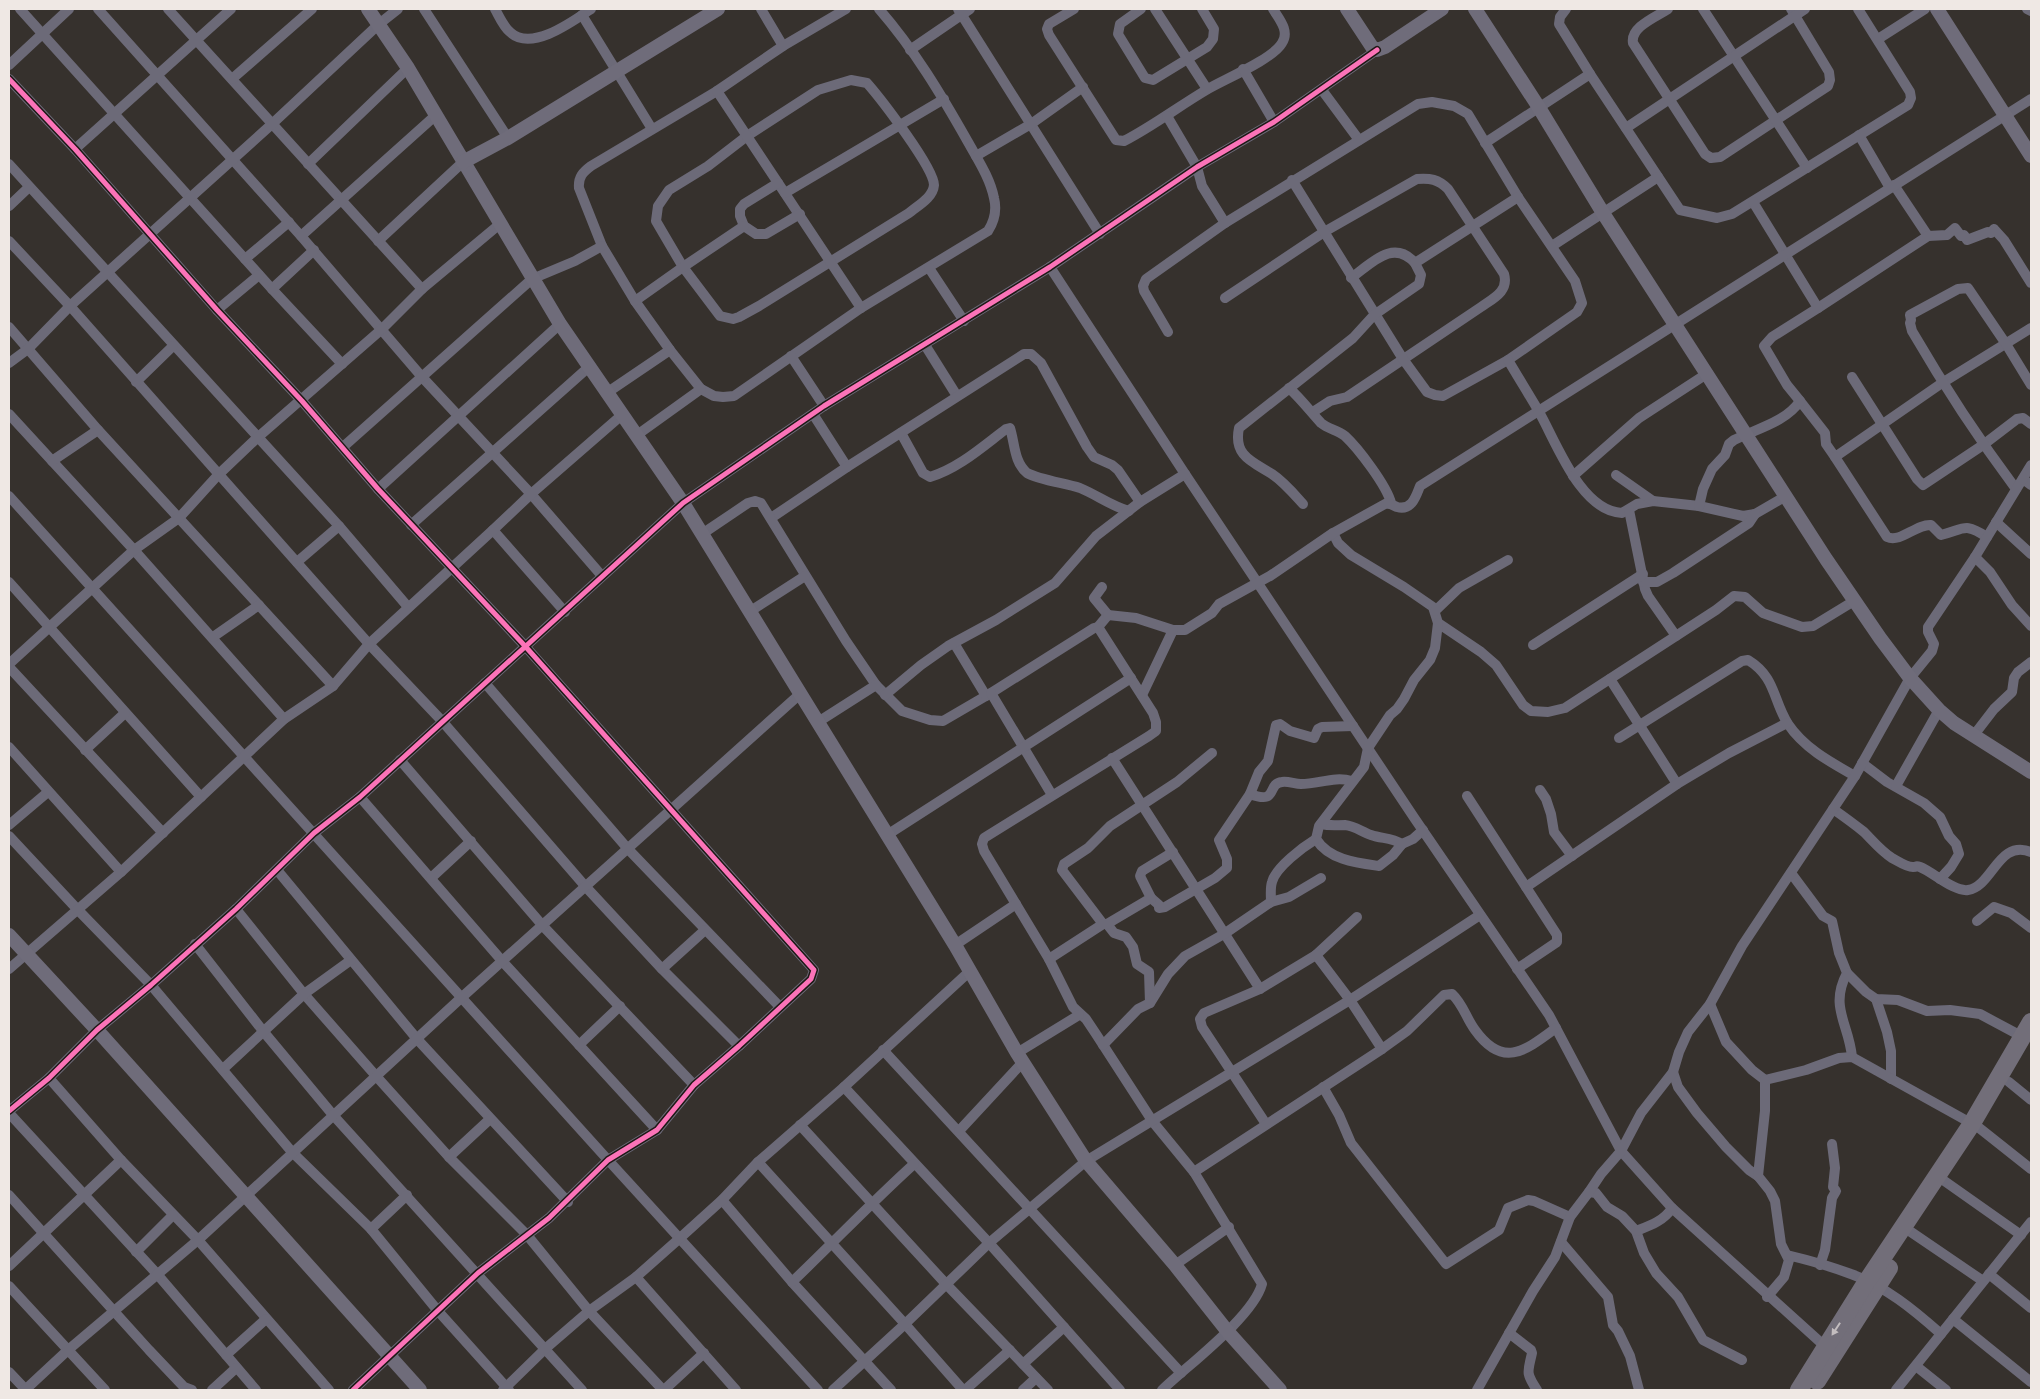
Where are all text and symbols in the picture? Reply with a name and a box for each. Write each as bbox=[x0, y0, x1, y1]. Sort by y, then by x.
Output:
one-way arrow bbox=[1832, 1322, 1841, 1335]

